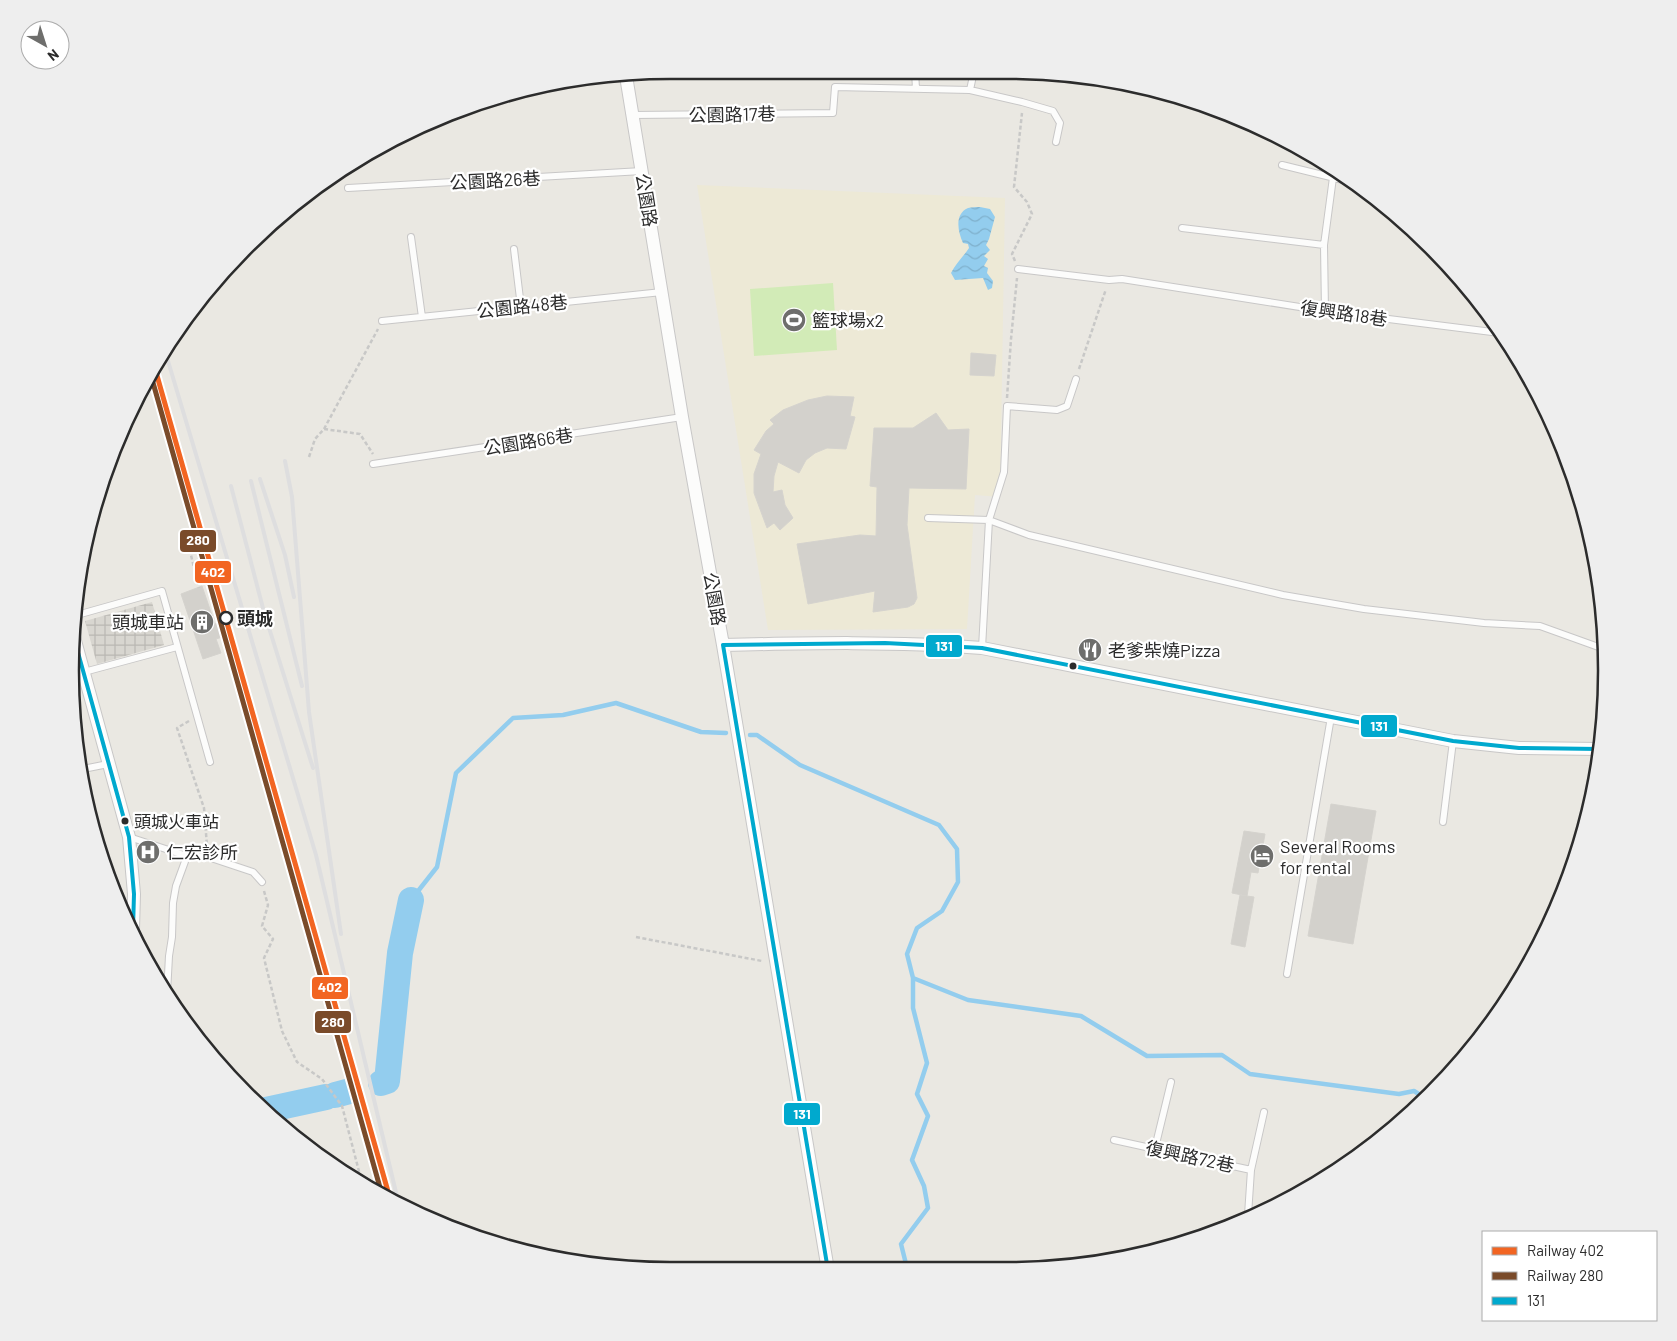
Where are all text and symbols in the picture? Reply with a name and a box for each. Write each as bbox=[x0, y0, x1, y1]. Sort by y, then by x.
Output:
north arrow bbox=[20, 20, 70, 70]
text: N bbox=[45, 46, 62, 65]
street label: 公園路17巷 bbox=[688, 102, 776, 126]
street label: 公園路26巷 bbox=[449, 167, 541, 193]
street label: 公園路 bbox=[632, 172, 662, 228]
street label: 公園路48巷 bbox=[475, 290, 569, 322]
street label: 復興路18巷 bbox=[1299, 296, 1389, 330]
sports icon: 籃球場x2 bbox=[781, 307, 807, 333]
place label: 籃球場x2 bbox=[812, 309, 884, 331]
street label: 公園路66巷 bbox=[482, 423, 574, 459]
line badge: 280 bbox=[179, 529, 217, 553]
text: 280 bbox=[186, 531, 210, 548]
line badge: 402 bbox=[194, 560, 232, 584]
text: 402 bbox=[201, 563, 225, 580]
street label: 公園路 bbox=[699, 571, 731, 627]
place label: 頭城 bbox=[237, 607, 273, 629]
building icon: 頭城車站 bbox=[189, 609, 215, 635]
place label: 頭城車站 bbox=[112, 611, 184, 633]
marker: 頭城 bbox=[219, 611, 233, 625]
line badge: 131 bbox=[925, 634, 963, 658]
text: 131 bbox=[935, 637, 953, 654]
restaurant icon: 老爹柴燒Pizza bbox=[1077, 637, 1103, 663]
place label: 老爹柴燒Pizza bbox=[1108, 639, 1220, 661]
unlabelled marker bbox=[1068, 661, 1078, 671]
line badge: 131 bbox=[1360, 714, 1398, 738]
text: 131 bbox=[1370, 717, 1388, 734]
place label: 頭城火車站 bbox=[134, 811, 219, 831]
marker: 頭城火車站 bbox=[120, 816, 130, 826]
place label: Several Rooms for rental bbox=[1280, 835, 1395, 878]
hospital icon: 仁宏診所 bbox=[135, 839, 161, 865]
place label: 仁宏診所 bbox=[166, 841, 238, 863]
hotel icon: Several Rooms for rental bbox=[1249, 843, 1275, 869]
line badge: 402 bbox=[311, 976, 349, 1000]
text: 402 bbox=[318, 978, 342, 995]
line badge: 280 bbox=[314, 1010, 352, 1034]
text: 280 bbox=[321, 1013, 345, 1030]
line badge: 131 bbox=[783, 1102, 821, 1126]
text: 131 bbox=[793, 1105, 811, 1122]
street label: 復興路72巷 bbox=[1144, 1136, 1236, 1176]
legend bbox=[1482, 1231, 1657, 1321]
text: Railway 402 bbox=[1527, 1241, 1604, 1259]
text: Railway 280 bbox=[1527, 1266, 1604, 1284]
text: 131 bbox=[1527, 1291, 1545, 1309]

